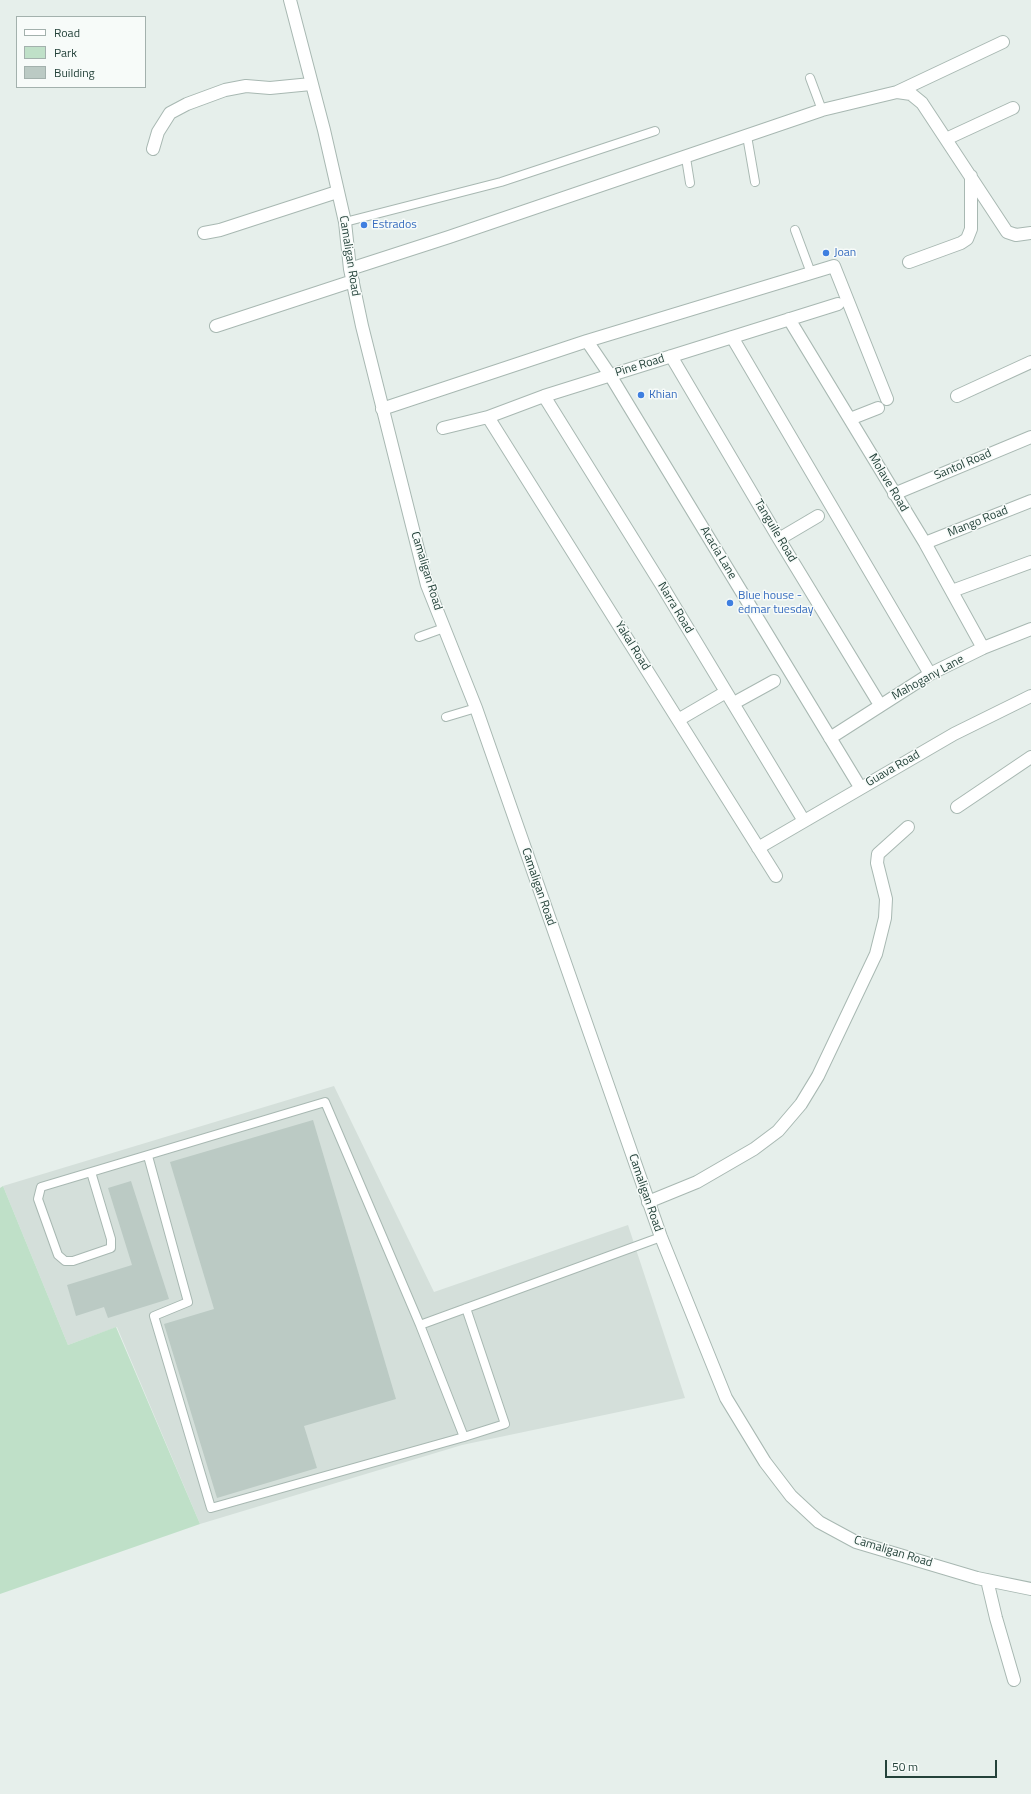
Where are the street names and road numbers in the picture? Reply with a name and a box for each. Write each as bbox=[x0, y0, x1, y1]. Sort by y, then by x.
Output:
street label: Camaligan Road bbox=[336, 215, 362, 297]
street label: Pine Road bbox=[614, 352, 666, 380]
street label: Santol Road bbox=[932, 446, 994, 484]
street label: Molave Road bbox=[865, 451, 911, 515]
street label: Tanguile Road bbox=[751, 497, 799, 565]
street label: Mango Road bbox=[946, 503, 1010, 541]
street label: Acacia Lane bbox=[697, 524, 739, 582]
street label: Camaligan Road bbox=[407, 530, 445, 612]
street label: Narra Road bbox=[654, 580, 696, 636]
street label: Yakal Road bbox=[611, 619, 653, 673]
street label: Mahogany Lane bbox=[889, 652, 967, 704]
street label: Guava Road bbox=[863, 748, 923, 790]
street label: Camaligan Road bbox=[518, 846, 558, 928]
street label: Camaligan Road bbox=[625, 1152, 665, 1234]
street label: Camaligan Road bbox=[852, 1533, 934, 1571]

